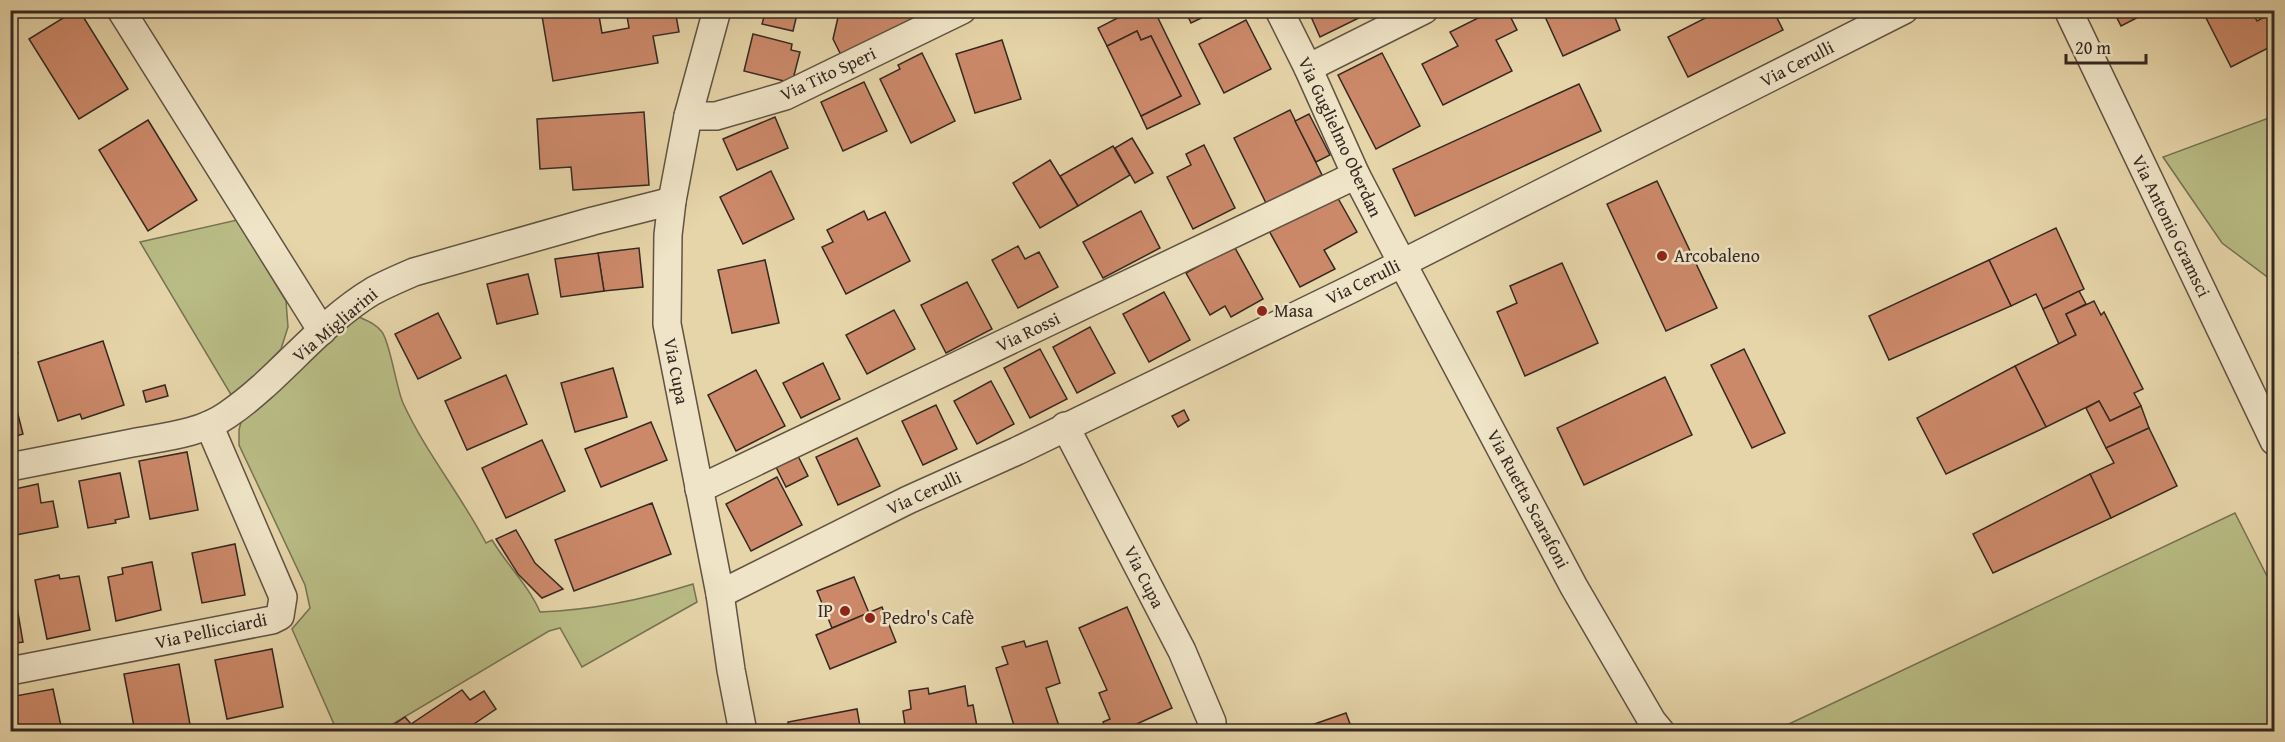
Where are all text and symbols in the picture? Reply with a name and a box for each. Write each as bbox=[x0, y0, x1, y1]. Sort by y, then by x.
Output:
scale bar bbox=[2066, 27, 2146, 65]
street label: Via Cerulli bbox=[1755, 33, 1838, 94]
text: 20 m bbox=[2075, 34, 2111, 61]
street label: Via Tito Speri bbox=[775, 39, 880, 108]
street label: Via Guglielmo Oberdan bbox=[1291, 52, 1390, 221]
street label: Via Antonio Gramsci bbox=[2125, 150, 2218, 302]
place label: Arcobaleno bbox=[1674, 242, 1760, 269]
marker: Arcobaleno bbox=[1655, 249, 1669, 263]
street label: Via Cerulli bbox=[1321, 252, 1405, 311]
street label: Via Migliarini bbox=[286, 281, 383, 368]
place label: Masa bbox=[1274, 297, 1313, 324]
street label: Via Rossi bbox=[991, 304, 1064, 359]
marker: Masa bbox=[1255, 304, 1269, 318]
street label: Via Cupa bbox=[657, 335, 696, 407]
street label: Via Ruetta Scarafoni bbox=[1480, 424, 1577, 573]
street label: Via Cerulli bbox=[882, 463, 966, 522]
street label: Via Cupa bbox=[1117, 541, 1172, 613]
place label: IP bbox=[818, 597, 833, 624]
marker: IP bbox=[838, 604, 852, 618]
place label: Pedro's Cafè bbox=[882, 604, 974, 631]
street label: Via Pellicciardi bbox=[152, 605, 269, 656]
marker: Pedro's Cafè bbox=[863, 611, 877, 625]

